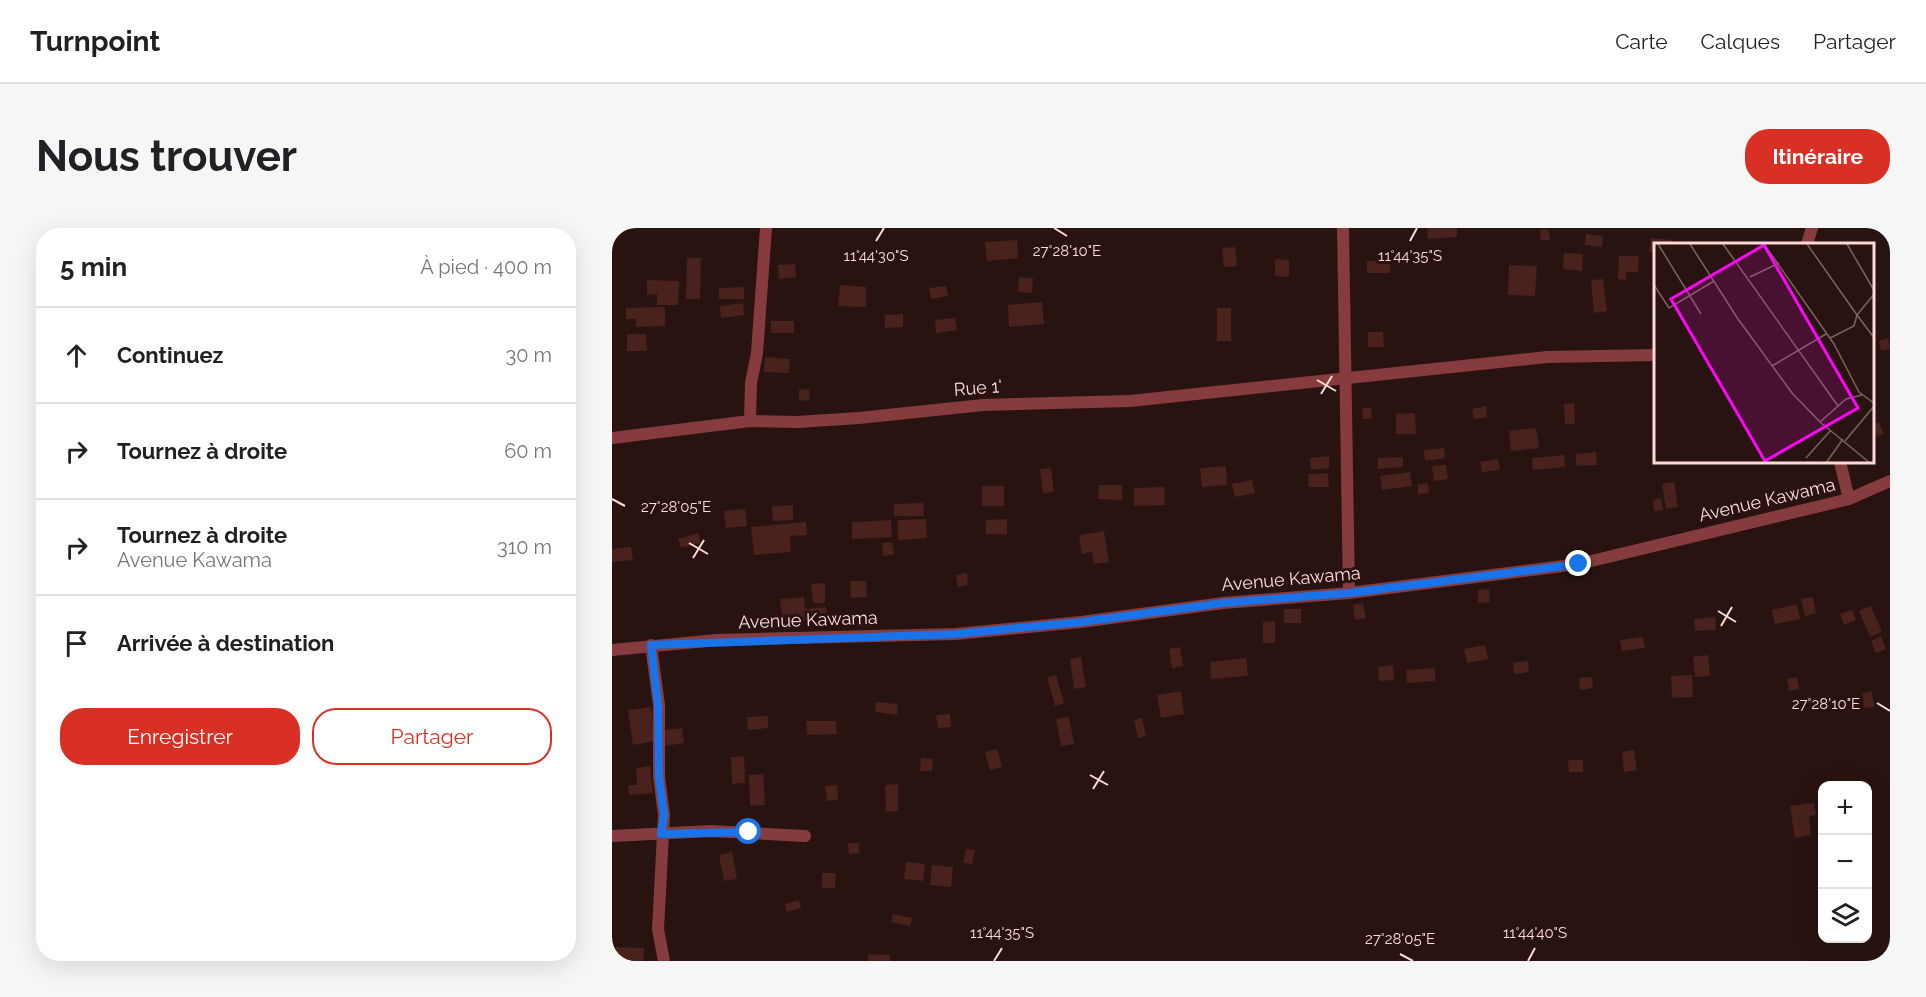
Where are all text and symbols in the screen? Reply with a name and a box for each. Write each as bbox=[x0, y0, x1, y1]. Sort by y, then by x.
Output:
text: Turnpoint bbox=[30, 25, 160, 58]
text: Carte bbox=[1615, 29, 1668, 54]
text: Calques bbox=[1701, 29, 1780, 54]
text: Partager bbox=[1813, 29, 1896, 54]
button: Itinéraire bbox=[1745, 129, 1890, 184]
text: Nous trouver bbox=[36, 132, 297, 181]
text: 27°28'10"E bbox=[1033, 242, 1101, 260]
inset map bbox=[1654, 243, 1875, 464]
text: 11°44'30"S bbox=[843, 247, 909, 265]
text: 11°44'35"S bbox=[1378, 247, 1442, 265]
text: 5 min bbox=[60, 252, 127, 282]
text: À pied · 400 m bbox=[420, 255, 552, 279]
icon: ahead bbox=[60, 339, 93, 372]
text: Continuez bbox=[117, 342, 223, 368]
text: 30 m bbox=[506, 343, 552, 367]
street label: Rue 1' bbox=[953, 375, 1003, 400]
icon: right bbox=[60, 435, 93, 468]
text: Tournez à droite bbox=[117, 438, 287, 464]
text: 60 m bbox=[504, 439, 552, 463]
street label: Avenue Kawama bbox=[1697, 474, 1837, 525]
text: 27°28'05"E bbox=[641, 498, 711, 516]
text: Tournez à droite bbox=[117, 522, 287, 548]
icon: right bbox=[60, 531, 93, 564]
text: 310 m bbox=[497, 535, 552, 559]
text: Avenue Kawama bbox=[117, 548, 272, 572]
route end bbox=[1565, 550, 1591, 576]
street label: Avenue Kawama bbox=[1221, 562, 1361, 595]
street label: Avenue Kawama bbox=[738, 607, 878, 632]
icon: arrive bbox=[60, 627, 93, 660]
text: Arrivée à destination bbox=[117, 630, 334, 656]
text: 27°28'10"E bbox=[1792, 695, 1860, 713]
button: Enregistrer bbox=[60, 708, 300, 765]
button: Partager bbox=[312, 708, 552, 765]
map controls bbox=[1818, 781, 1872, 943]
button: + bbox=[1818, 781, 1872, 835]
route start bbox=[735, 818, 761, 844]
button: − bbox=[1818, 835, 1872, 889]
button: layers bbox=[1818, 889, 1872, 943]
text: 11°44'35"S bbox=[970, 924, 1034, 942]
text: 11°44'40"S bbox=[1503, 924, 1567, 942]
text: 27°28'05"E bbox=[1365, 930, 1435, 948]

